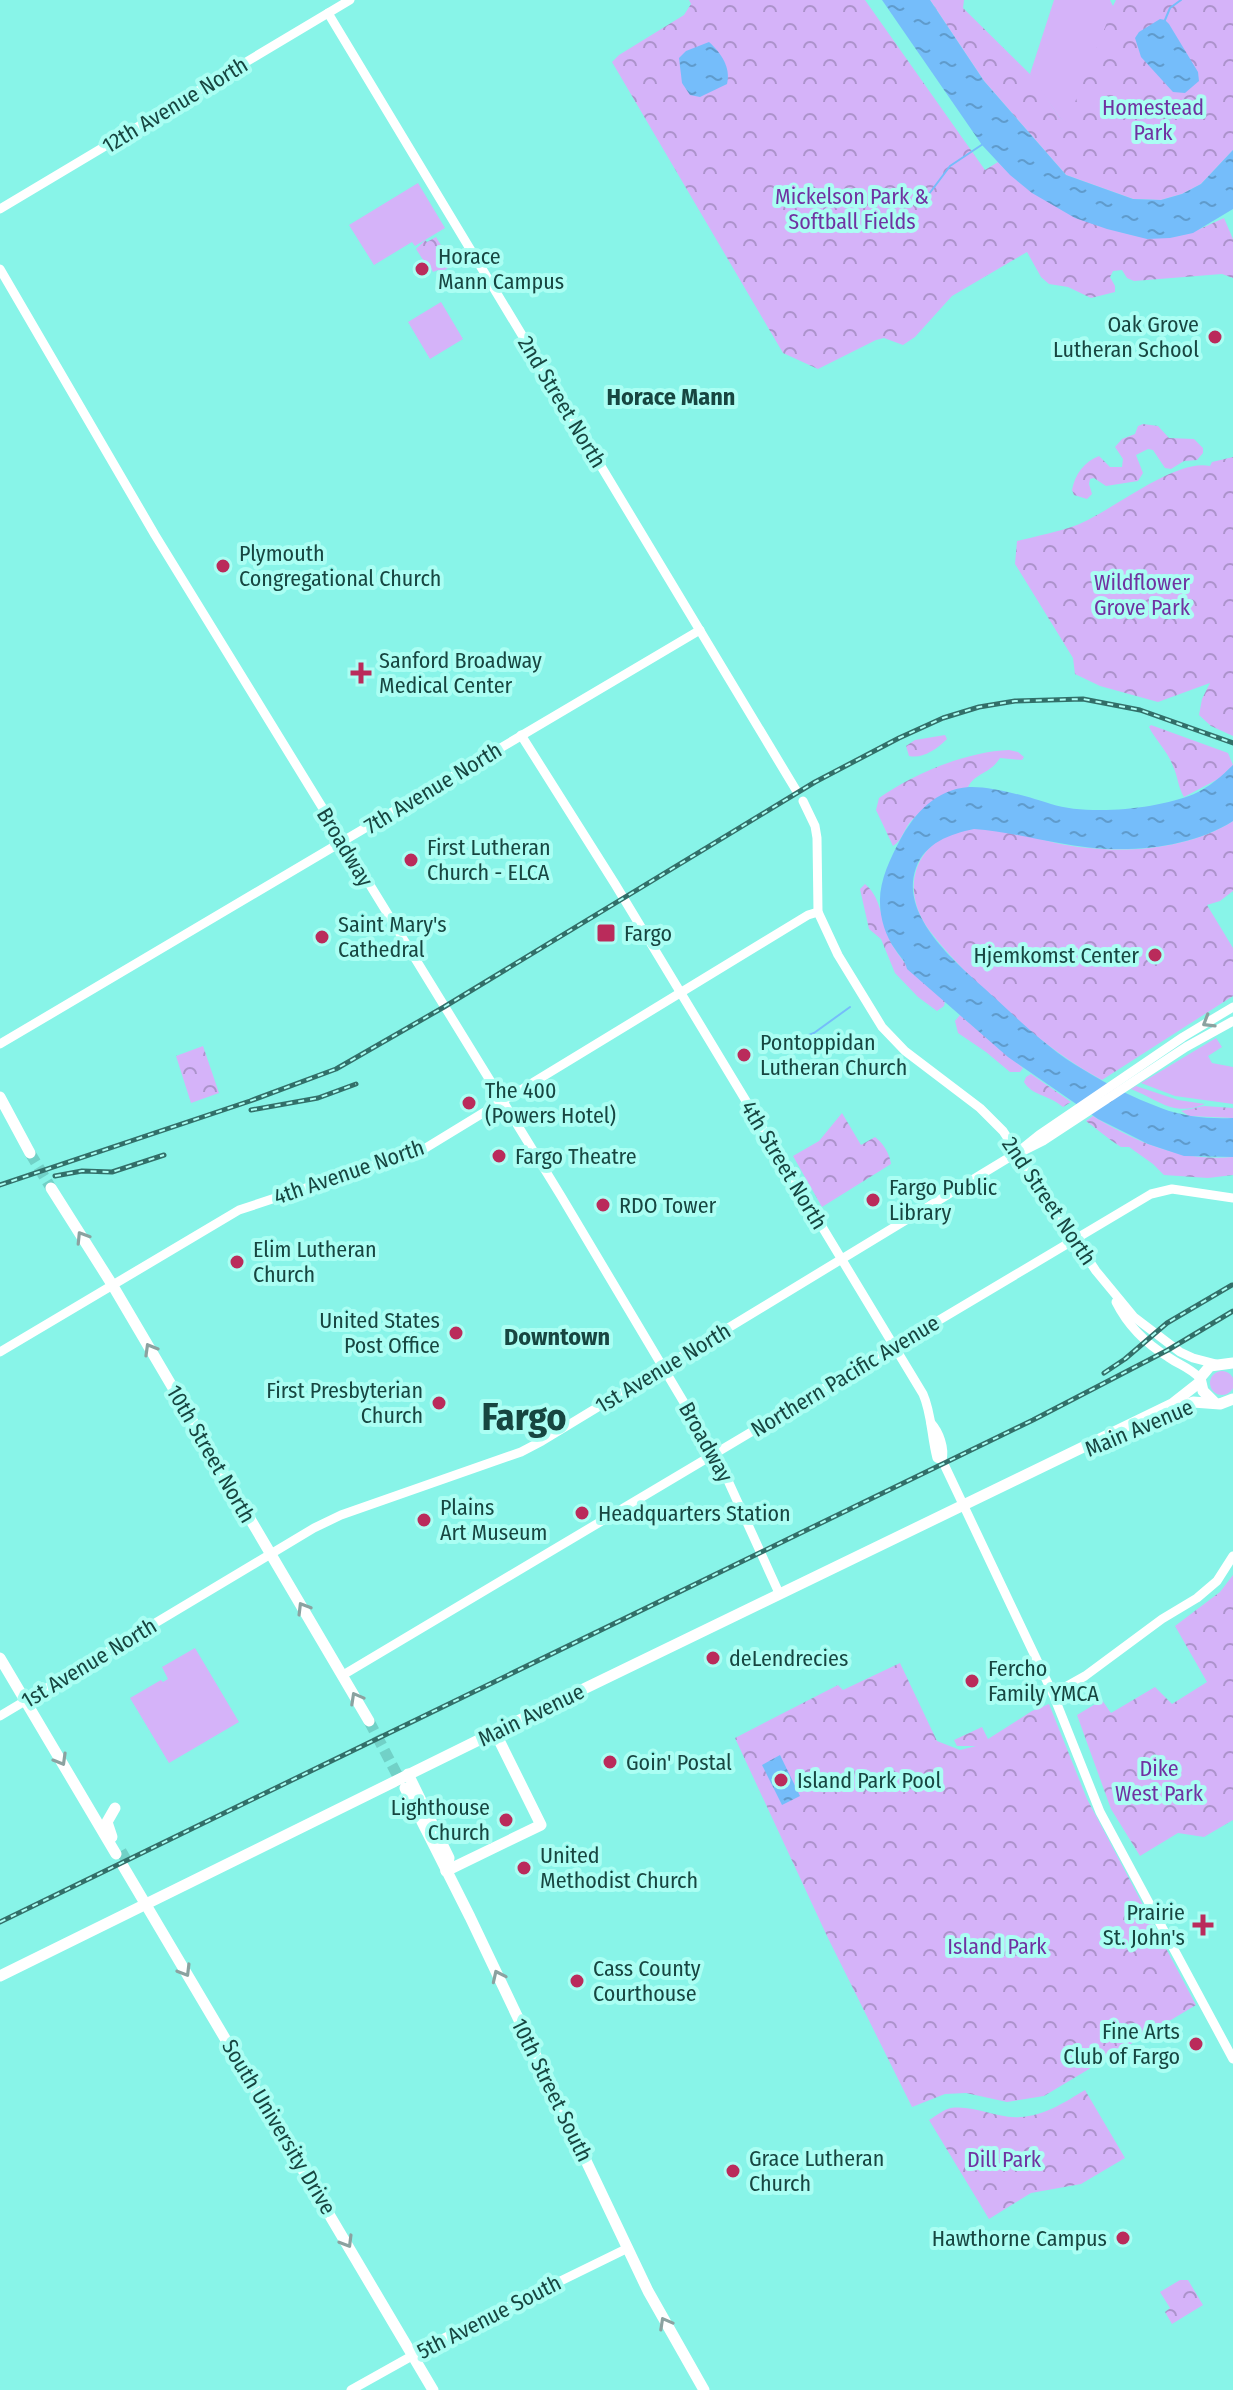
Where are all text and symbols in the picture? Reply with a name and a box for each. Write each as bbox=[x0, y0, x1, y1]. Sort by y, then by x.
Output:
street label: 12th Avenue North bbox=[97, 51, 253, 159]
park label: Homestead Park bbox=[1102, 94, 1204, 146]
park label: Mickelson Park & Softball Fields bbox=[775, 183, 929, 235]
place label: Horace Mann Campus bbox=[438, 243, 564, 295]
marker: Horace Mann Campus bbox=[413, 260, 431, 278]
place label: Oak Grove Lutheran School bbox=[1053, 311, 1199, 363]
marker: Oak Grove Lutheran School bbox=[1206, 328, 1224, 346]
street label: 2nd Street North bbox=[512, 331, 612, 473]
district label: Horace Mann bbox=[607, 383, 735, 411]
place label: Plymouth Congregational Church bbox=[239, 540, 441, 592]
marker: Plymouth Congregational Church bbox=[214, 557, 232, 575]
park label: Wildflower Grove Park bbox=[1094, 569, 1191, 621]
place label: Sanford Broadway Medical Center bbox=[379, 647, 542, 699]
marker: Sanford Broadway Medical Center bbox=[350, 662, 372, 684]
street label: 7th Avenue North bbox=[359, 736, 507, 840]
street label: Broadway bbox=[311, 803, 379, 892]
place label: First Lutheran Church - ELCA bbox=[427, 834, 551, 886]
marker: First Lutheran Church - ELCA bbox=[402, 851, 420, 869]
place label: Saint Mary's Cathedral bbox=[338, 911, 447, 963]
place label: Fargo bbox=[624, 920, 672, 947]
marker: Fargo bbox=[595, 922, 617, 944]
marker: Saint Mary's Cathedral bbox=[313, 928, 331, 946]
place label: Hjemkomst Center bbox=[973, 942, 1139, 969]
marker: Hjemkomst Center bbox=[1146, 946, 1164, 964]
one-way arrow bbox=[1202, 1012, 1217, 1028]
place label: Pontoppidan Lutheran Church bbox=[760, 1029, 907, 1081]
marker: Pontoppidan Lutheran Church bbox=[735, 1046, 753, 1064]
place label: The 400 (Powers Hotel) bbox=[485, 1077, 616, 1129]
marker: The 400 (Powers Hotel) bbox=[460, 1094, 478, 1112]
street label: 4th Street North bbox=[735, 1096, 833, 1234]
street label: 2nd Street North bbox=[996, 1132, 1102, 1270]
street label: 4th Avenue North bbox=[270, 1134, 428, 1210]
place label: Fargo Theatre bbox=[515, 1143, 637, 1170]
marker: Fargo Theatre bbox=[490, 1147, 508, 1165]
place label: Fargo Public Library bbox=[889, 1174, 998, 1226]
marker: Fargo Public Library bbox=[864, 1191, 882, 1209]
place label: RDO Tower bbox=[619, 1192, 717, 1219]
marker: RDO Tower bbox=[594, 1196, 612, 1214]
one-way arrow bbox=[76, 1231, 92, 1246]
place label: Elim Lutheran Church bbox=[253, 1236, 377, 1288]
marker: Elim Lutheran Church bbox=[228, 1253, 246, 1271]
place label: United States Post Office bbox=[319, 1307, 440, 1359]
street label: Northern Pacific Avenue bbox=[746, 1309, 944, 1443]
street label: 1st Avenue North bbox=[590, 1317, 736, 1419]
district label: Downtown bbox=[504, 1323, 610, 1351]
marker: United States Post Office bbox=[447, 1324, 465, 1342]
one-way arrow bbox=[144, 1344, 160, 1358]
place label: First Presbyterian Church bbox=[266, 1377, 423, 1429]
street label: 10th Street North bbox=[161, 1380, 261, 1528]
street label: Main Avenue bbox=[1081, 1393, 1197, 1463]
marker: First Presbyterian Church bbox=[430, 1394, 448, 1412]
district label: Fargo bbox=[481, 1394, 567, 1440]
street label: Broadway bbox=[673, 1397, 739, 1487]
place label: Plains Art Museum bbox=[440, 1494, 547, 1546]
place label: Headquarters Station bbox=[598, 1500, 791, 1527]
marker: Headquarters Station bbox=[573, 1504, 591, 1522]
marker: Plains Art Museum bbox=[415, 1511, 433, 1529]
one-way arrow bbox=[297, 1602, 313, 1617]
street label: 1st Avenue North bbox=[16, 1612, 162, 1714]
place label: deLendrecies bbox=[729, 1645, 848, 1672]
marker: deLendrecies bbox=[704, 1649, 722, 1667]
place label: Fercho Family YMCA bbox=[988, 1655, 1099, 1707]
marker: Fercho Family YMCA bbox=[963, 1672, 981, 1690]
street label: Main Avenue bbox=[473, 1678, 589, 1752]
one-way arrow bbox=[350, 1692, 366, 1707]
place label: Goin' Postal bbox=[626, 1749, 732, 1776]
one-way arrow bbox=[51, 1751, 66, 1766]
marker: Goin' Postal bbox=[601, 1753, 619, 1771]
park label: Dike West Park bbox=[1115, 1755, 1204, 1807]
place label: Island Park Pool bbox=[797, 1767, 941, 1794]
marker: Island Park Pool bbox=[772, 1771, 790, 1789]
place label: Lighthouse Church bbox=[391, 1794, 490, 1846]
marker: Lighthouse Church bbox=[497, 1811, 515, 1829]
place label: United Methodist Church bbox=[540, 1842, 698, 1894]
marker: United Methodist Church bbox=[515, 1859, 533, 1877]
place label: Prairie St. John's bbox=[1103, 1899, 1185, 1951]
marker: Prairie St. John's bbox=[1192, 1914, 1214, 1936]
park label: Island Park bbox=[947, 1933, 1047, 1960]
place label: Cass County Courthouse bbox=[593, 1955, 701, 2007]
one-way arrow bbox=[175, 1962, 191, 1977]
one-way arrow bbox=[492, 1970, 508, 1984]
marker: Cass County Courthouse bbox=[568, 1972, 586, 1990]
street label: 10th Street South bbox=[506, 2014, 598, 2166]
place label: Fine Arts Club of Fargo bbox=[1063, 2018, 1180, 2070]
street label: South University Drive bbox=[216, 2035, 342, 2219]
marker: Fine Arts Club of Fargo bbox=[1187, 2035, 1205, 2053]
place label: Grace Lutheran Church bbox=[749, 2145, 884, 2197]
park label: Dill Park bbox=[967, 2146, 1042, 2173]
marker: Grace Lutheran Church bbox=[724, 2162, 742, 2180]
place label: Hawthorne Campus bbox=[932, 2225, 1107, 2252]
marker: Hawthorne Campus bbox=[1114, 2229, 1132, 2247]
one-way arrow bbox=[337, 2233, 353, 2248]
street label: 5th Avenue South bbox=[412, 2269, 566, 2365]
one-way arrow bbox=[659, 2317, 675, 2331]

